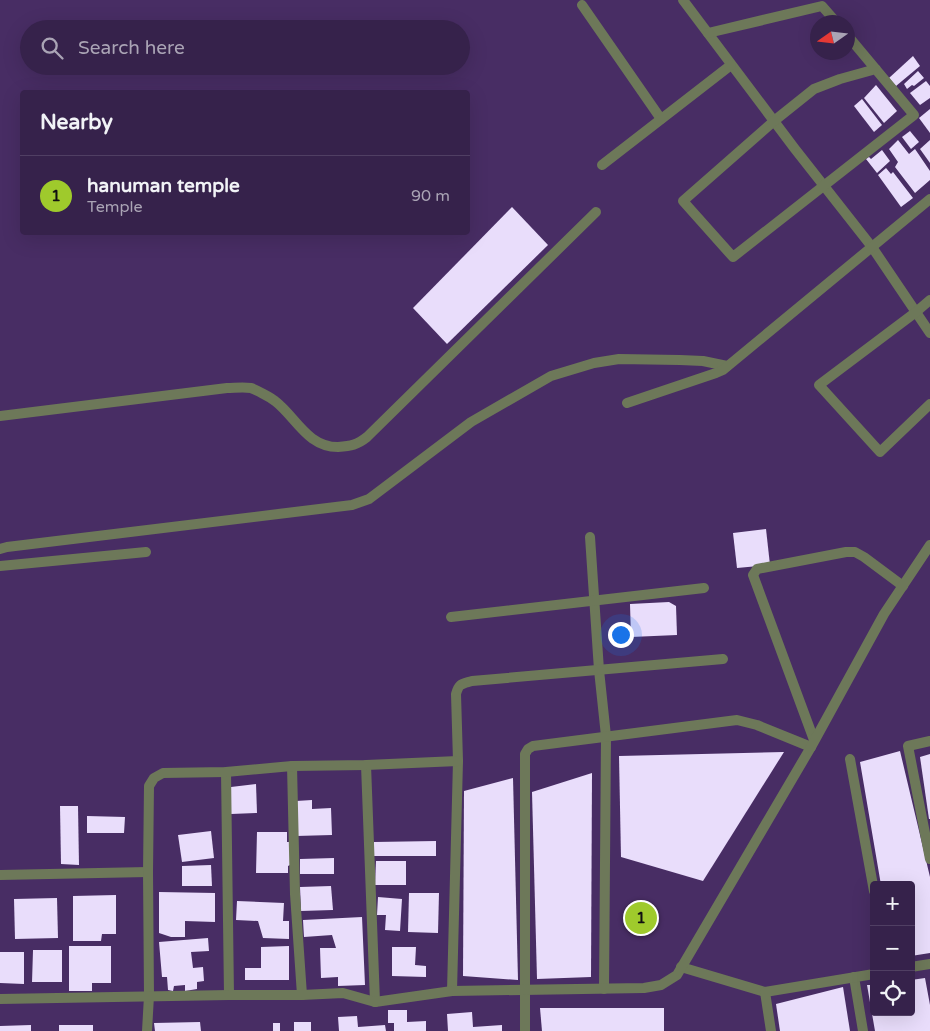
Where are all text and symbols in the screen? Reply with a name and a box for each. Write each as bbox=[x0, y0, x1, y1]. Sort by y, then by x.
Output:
north arrow bbox=[810, 15, 855, 60]
search box bbox=[20, 20, 470, 75]
icon: search bbox=[38, 34, 66, 62]
text: Search here bbox=[78, 37, 185, 59]
text: Nearby bbox=[40, 110, 113, 135]
text: hanuman temple bbox=[87, 175, 240, 197]
text: 1 bbox=[51, 186, 61, 206]
text: 90 m bbox=[411, 186, 450, 206]
text: Temple bbox=[87, 197, 143, 217]
your location bbox=[608, 622, 634, 648]
map controls bbox=[870, 881, 915, 1016]
button: + bbox=[870, 881, 915, 926]
pin: 1 bbox=[625, 899, 657, 937]
button: − bbox=[870, 926, 915, 971]
button: locate bbox=[870, 971, 915, 1016]

